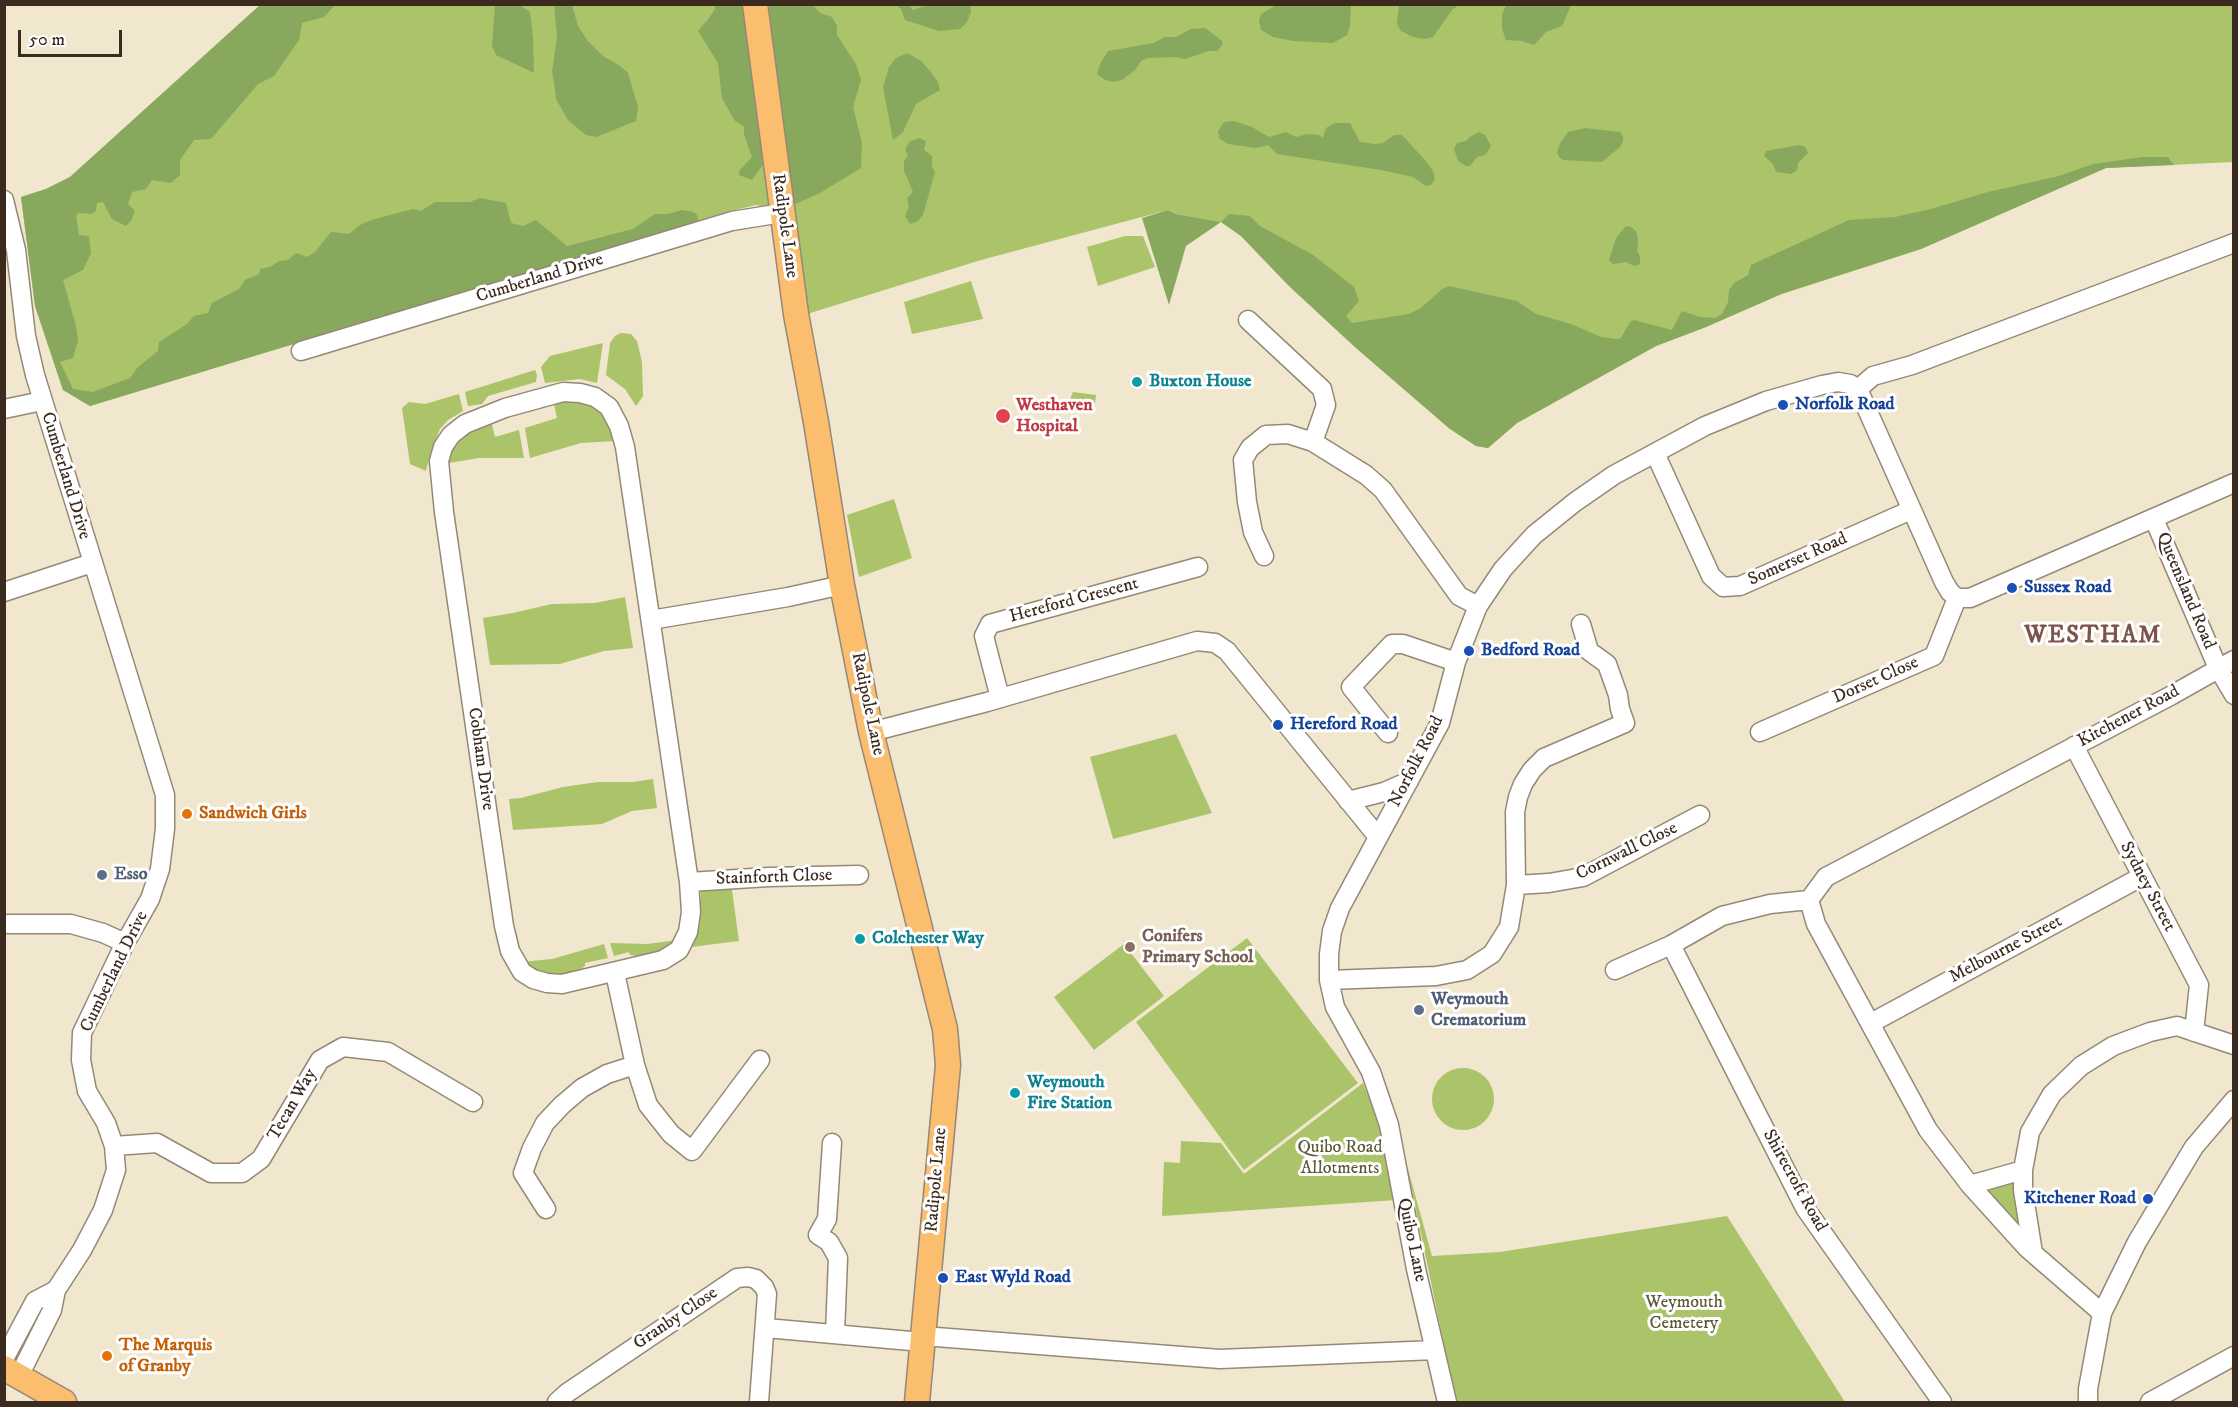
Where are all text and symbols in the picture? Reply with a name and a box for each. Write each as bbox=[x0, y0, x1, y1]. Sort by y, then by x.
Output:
scale bar bbox=[21, 18, 124, 56]
text: 50 m bbox=[29, 29, 65, 51]
street label: Radipole Lane bbox=[766, 172, 802, 280]
street label: Cumberland Drive bbox=[474, 249, 606, 309]
place label: Buxton House bbox=[1149, 371, 1251, 393]
marker: Buxton House bbox=[1130, 375, 1144, 389]
place label: Norfolk Road bbox=[1795, 394, 1895, 416]
place label: Westhaven Hospital bbox=[1016, 395, 1093, 438]
marker: Norfolk Road bbox=[1776, 398, 1790, 412]
marker: Westhaven Hospital bbox=[994, 407, 1012, 425]
street label: Cumberland Drive bbox=[35, 410, 95, 542]
street label: Somerset Road bbox=[1745, 529, 1851, 591]
street label: Queensland Road bbox=[2151, 529, 2219, 653]
street label: Hereford Crescent bbox=[1007, 573, 1141, 629]
place label: Sussex Road bbox=[2024, 577, 2112, 599]
marker: Sussex Road bbox=[2005, 581, 2019, 595]
district label: WESTHAM bbox=[2024, 623, 2162, 651]
place label: Bedford Road bbox=[1481, 640, 1580, 662]
marker: Bedford Road bbox=[1462, 644, 1476, 658]
street label: Radipole Lane bbox=[846, 650, 888, 758]
street label: Dorset Close bbox=[1830, 653, 1922, 709]
street label: Kitchener Road bbox=[2074, 681, 2184, 753]
street label: Cobham Drive bbox=[462, 706, 498, 812]
street label: Norfolk Road bbox=[1385, 713, 1449, 811]
place label: Hereford Road bbox=[1290, 714, 1398, 736]
marker: Hereford Road bbox=[1271, 718, 1285, 732]
place label: Sandwich Girls bbox=[199, 803, 307, 825]
marker: Sandwich Girls bbox=[180, 807, 194, 821]
street label: Cornwall Close bbox=[1573, 818, 1681, 886]
street label: Sydney Street bbox=[2114, 838, 2180, 936]
place label: Esso bbox=[114, 864, 148, 886]
street label: Stainforth Close bbox=[715, 865, 833, 891]
marker: Esso bbox=[95, 868, 109, 882]
street label: Cumberland Drive bbox=[76, 908, 154, 1036]
street label: Melbourne Street bbox=[1946, 911, 2066, 989]
place label: Conifers Primary School bbox=[1142, 926, 1253, 968]
place label: Colchester Way bbox=[872, 928, 984, 950]
marker: Colchester Way bbox=[853, 932, 867, 946]
marker: Conifers Primary School bbox=[1123, 940, 1137, 954]
place label: Weymouth Crematorium bbox=[1431, 989, 1526, 1032]
marker: Weymouth Crematorium bbox=[1412, 1003, 1426, 1017]
street label: Tecan Way bbox=[264, 1065, 322, 1145]
place label: Weymouth Fire Station bbox=[1027, 1072, 1112, 1114]
marker: Weymouth Fire Station bbox=[1008, 1086, 1022, 1100]
street label: Shirecroft Road bbox=[1757, 1126, 1831, 1236]
street label: Radipole Lane bbox=[922, 1127, 952, 1233]
park label: Quibo Road Allotments bbox=[1298, 1137, 1382, 1180]
place label: Kitchener Road bbox=[2024, 1188, 2136, 1210]
marker: Kitchener Road bbox=[2141, 1192, 2155, 1206]
street label: Quibo Lane bbox=[1392, 1196, 1430, 1284]
place label: East Wyld Road bbox=[955, 1267, 1071, 1289]
marker: East Wyld Road bbox=[936, 1271, 950, 1285]
street label: Granby Close bbox=[630, 1283, 722, 1355]
park label: Weymouth Cemetery bbox=[1645, 1292, 1723, 1334]
place label: The Marquis of Granby bbox=[119, 1335, 212, 1378]
marker: The Marquis of Granby bbox=[100, 1349, 114, 1363]

